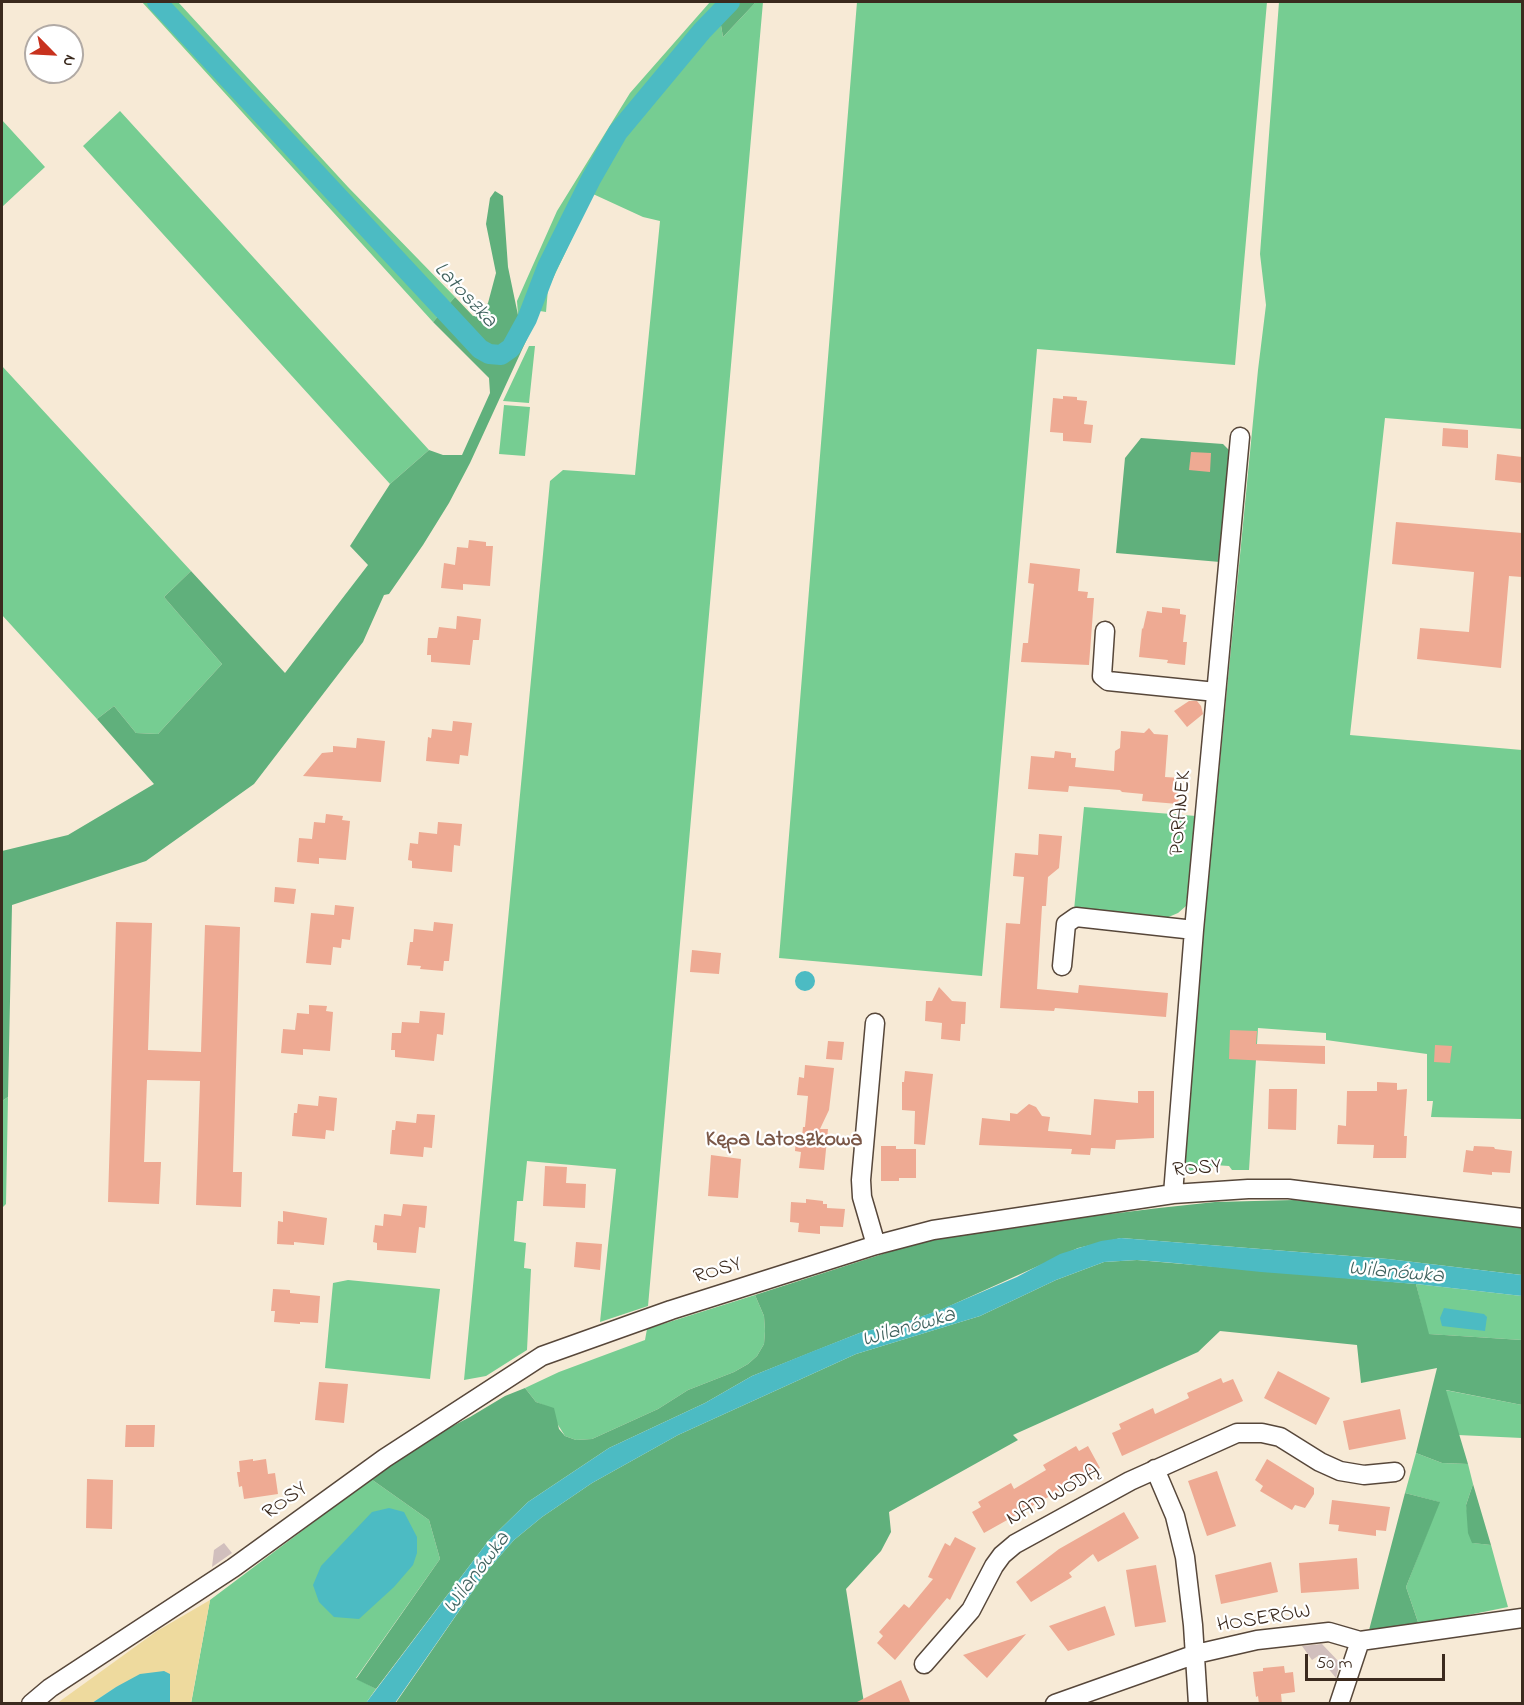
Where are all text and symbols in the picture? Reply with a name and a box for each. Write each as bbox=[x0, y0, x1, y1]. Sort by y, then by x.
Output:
north arrow bbox=[24, 24, 84, 84]
text: N bbox=[55, 51, 82, 70]
water label: Latoszka bbox=[427, 257, 501, 335]
street label: PORANEK bbox=[1166, 770, 1198, 856]
district label: Kępa Latoszkowa bbox=[706, 1128, 862, 1154]
street label: ROSY bbox=[1172, 1155, 1222, 1185]
street label: ROSY bbox=[691, 1253, 745, 1291]
water label: Wilanówka bbox=[1347, 1257, 1445, 1291]
water label: Wilanówka bbox=[859, 1303, 959, 1355]
street label: NAD WODĄ bbox=[1003, 1461, 1105, 1533]
street label: ROSY bbox=[259, 1477, 313, 1527]
water label: Wilanówka bbox=[439, 1528, 517, 1620]
street label: HOSERÓW bbox=[1216, 1600, 1312, 1640]
scale bar bbox=[1308, 1642, 1448, 1680]
text: 50 m bbox=[1316, 1651, 1353, 1677]

